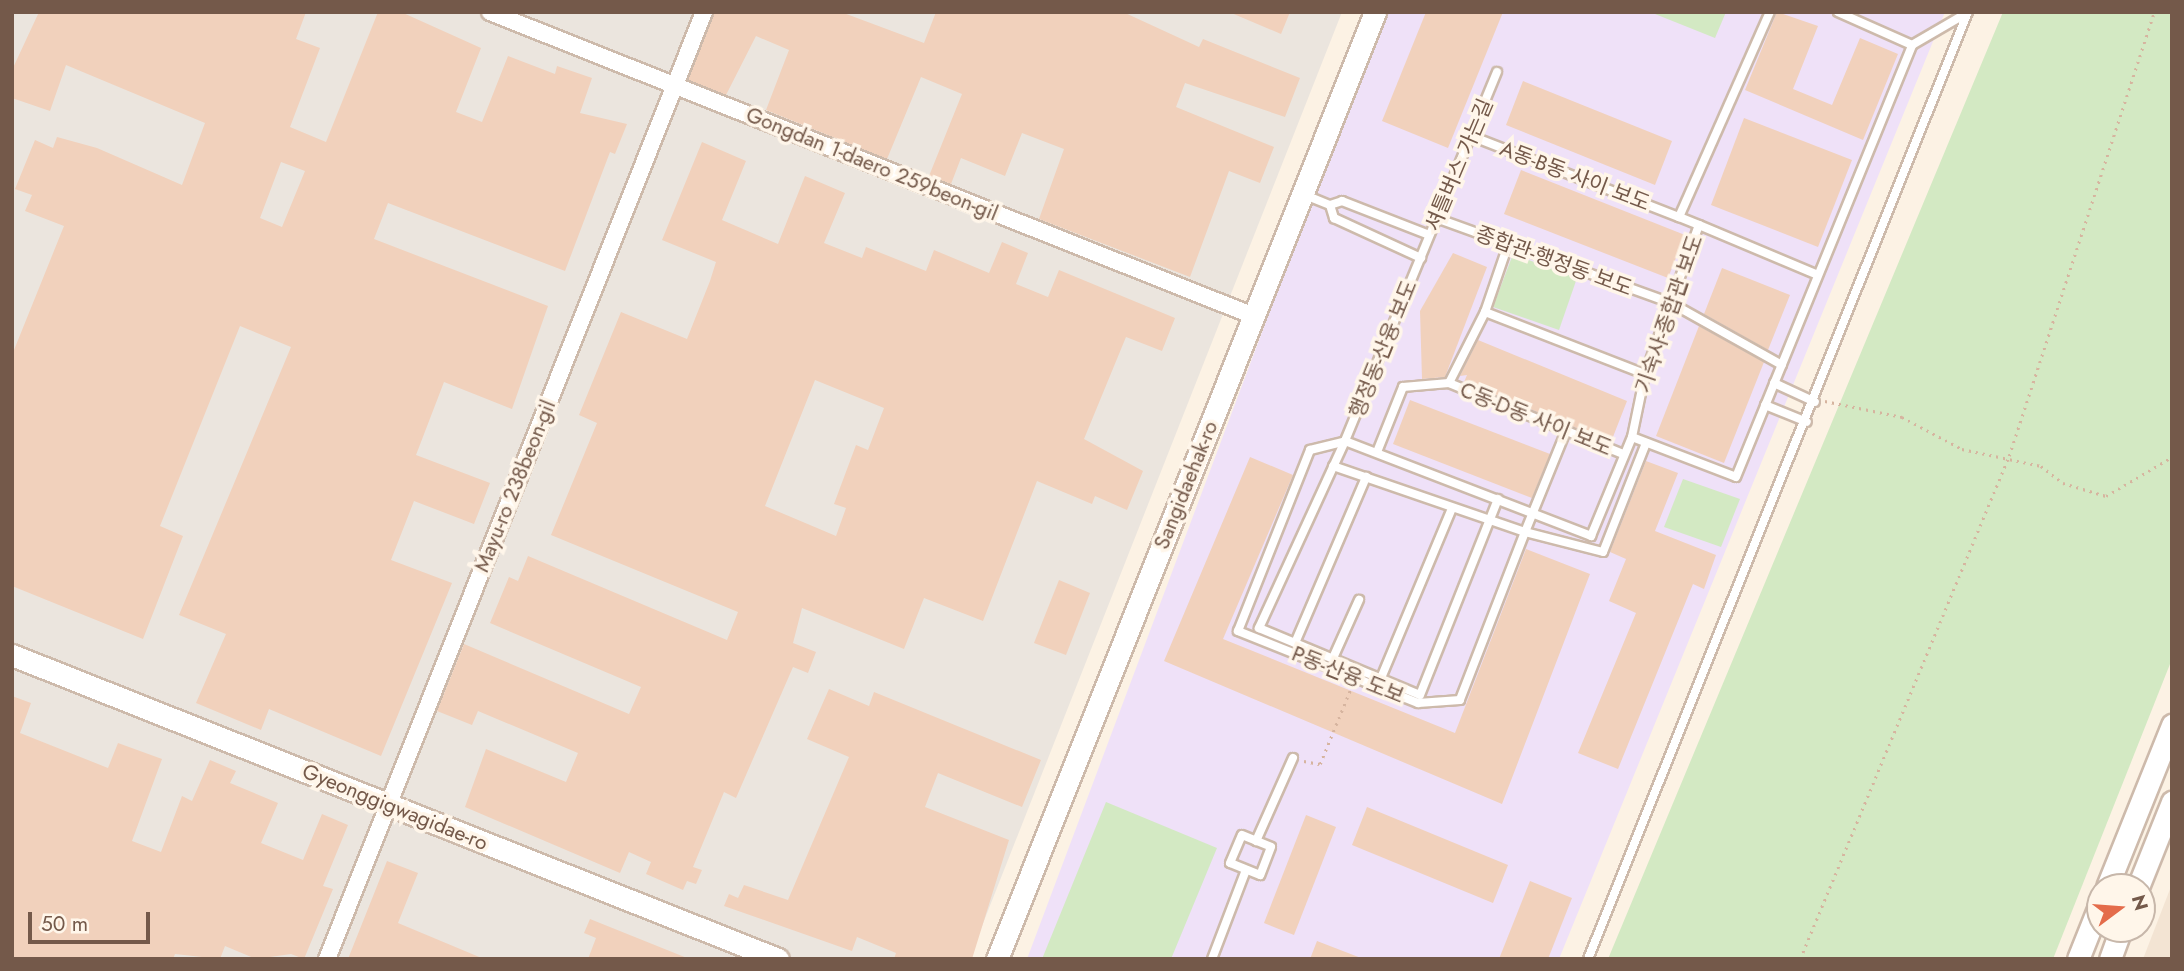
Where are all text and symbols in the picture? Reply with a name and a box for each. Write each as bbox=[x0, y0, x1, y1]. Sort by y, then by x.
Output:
street label: 셔틀버스 가는길 bbox=[1420, 95, 1498, 235]
street label: Gongdan 1-daero 259beon-gil bbox=[742, 102, 1002, 226]
street label: A동-B동 사이 보도 bbox=[1496, 136, 1654, 216]
street label: 종합관-행정동 보도 bbox=[1472, 221, 1636, 301]
street label: 기숙사-종합관 보도 bbox=[1630, 232, 1708, 396]
street label: 행정동-산융 보도 bbox=[1344, 277, 1422, 421]
street label: C동-D동 사이 보도 bbox=[1456, 377, 1616, 461]
street label: Mayu-ro 238beon-gil bbox=[469, 396, 561, 576]
street label: Sangidaehak-ro bbox=[1149, 417, 1223, 553]
street label: P동-산융 도보 bbox=[1288, 641, 1408, 709]
street label: Gyeonggigwagidae-ro bbox=[299, 758, 491, 856]
north arrow bbox=[2086, 873, 2156, 943]
text: N bbox=[2125, 892, 2155, 914]
scale bar bbox=[32, 898, 154, 942]
text: 50 m bbox=[41, 909, 88, 939]

